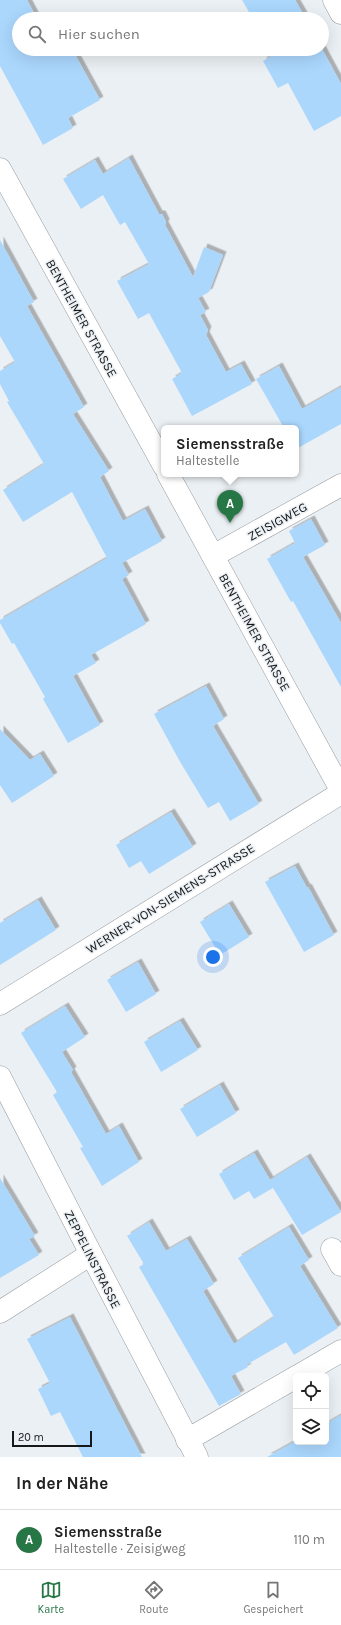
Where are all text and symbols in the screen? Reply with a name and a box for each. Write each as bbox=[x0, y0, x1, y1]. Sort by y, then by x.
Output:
search box bbox=[12, 12, 329, 56]
icon: search bbox=[26, 23, 48, 45]
text: Hier suchen bbox=[58, 25, 140, 43]
street label: BENTHEIMER STRASSE bbox=[43, 257, 120, 380]
popup bbox=[161, 425, 299, 477]
text: Siemensstraße bbox=[176, 435, 284, 453]
text: Haltestelle bbox=[176, 453, 239, 468]
pin: A bbox=[217, 490, 243, 523]
street label: ZEISIGWEG bbox=[245, 499, 310, 544]
street label: BENTHEIMER STRASSE bbox=[216, 571, 293, 694]
street label: WERNER-VON-SIEMENS-STRASSE bbox=[83, 840, 257, 957]
your location bbox=[203, 947, 223, 967]
street label: ZEPPELINSTRASSE bbox=[61, 1208, 124, 1311]
map controls bbox=[293, 1373, 329, 1445]
button: locate bbox=[293, 1373, 329, 1409]
button: layers bbox=[293, 1409, 329, 1445]
scale bar bbox=[12, 1429, 92, 1448]
text: 20 m bbox=[18, 1431, 44, 1444]
text: In der Nähe bbox=[16, 1473, 108, 1493]
text: Siemensstraße bbox=[54, 1523, 162, 1541]
text: A bbox=[25, 1532, 33, 1547]
text: 110 m bbox=[293, 1532, 325, 1547]
text: Haltestelle · Zeisigweg bbox=[54, 1541, 186, 1556]
tab: Karte bbox=[38, 1579, 64, 1616]
tab: Route bbox=[139, 1579, 168, 1616]
tab: Gespeichert bbox=[243, 1579, 303, 1616]

